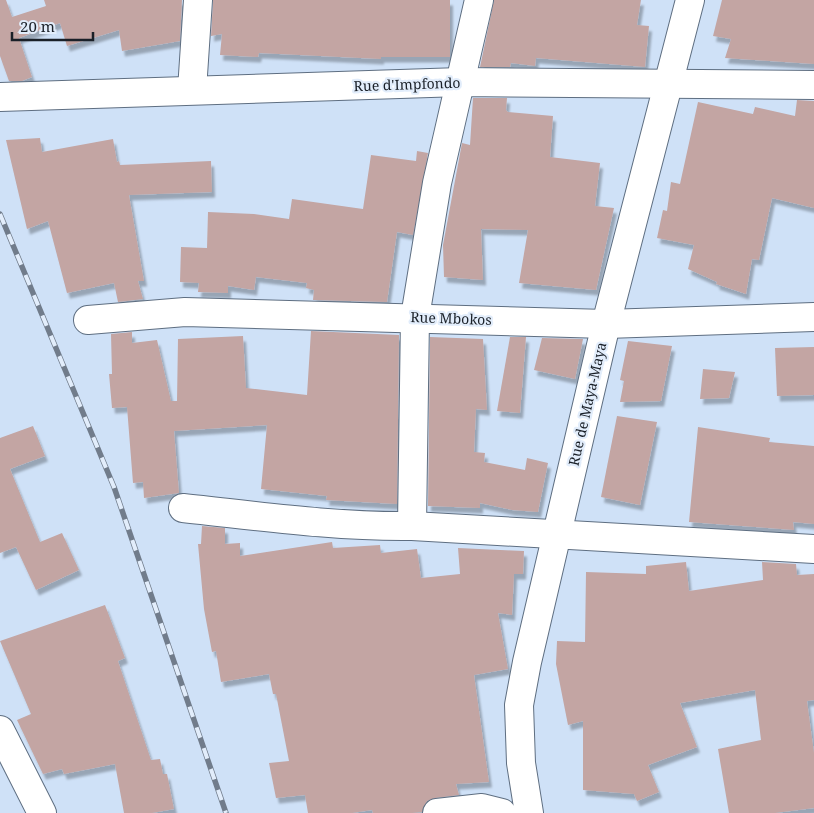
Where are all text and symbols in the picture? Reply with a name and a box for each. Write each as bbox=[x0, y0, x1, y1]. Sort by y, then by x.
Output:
scale bar bbox=[12, 10, 94, 42]
text: 20 m bbox=[20, 16, 55, 36]
street label: Rue d'Impfondo bbox=[353, 73, 461, 95]
street label: Rue Mbokos bbox=[410, 307, 492, 329]
street label: Rue de Maya-Maya bbox=[564, 340, 610, 468]

